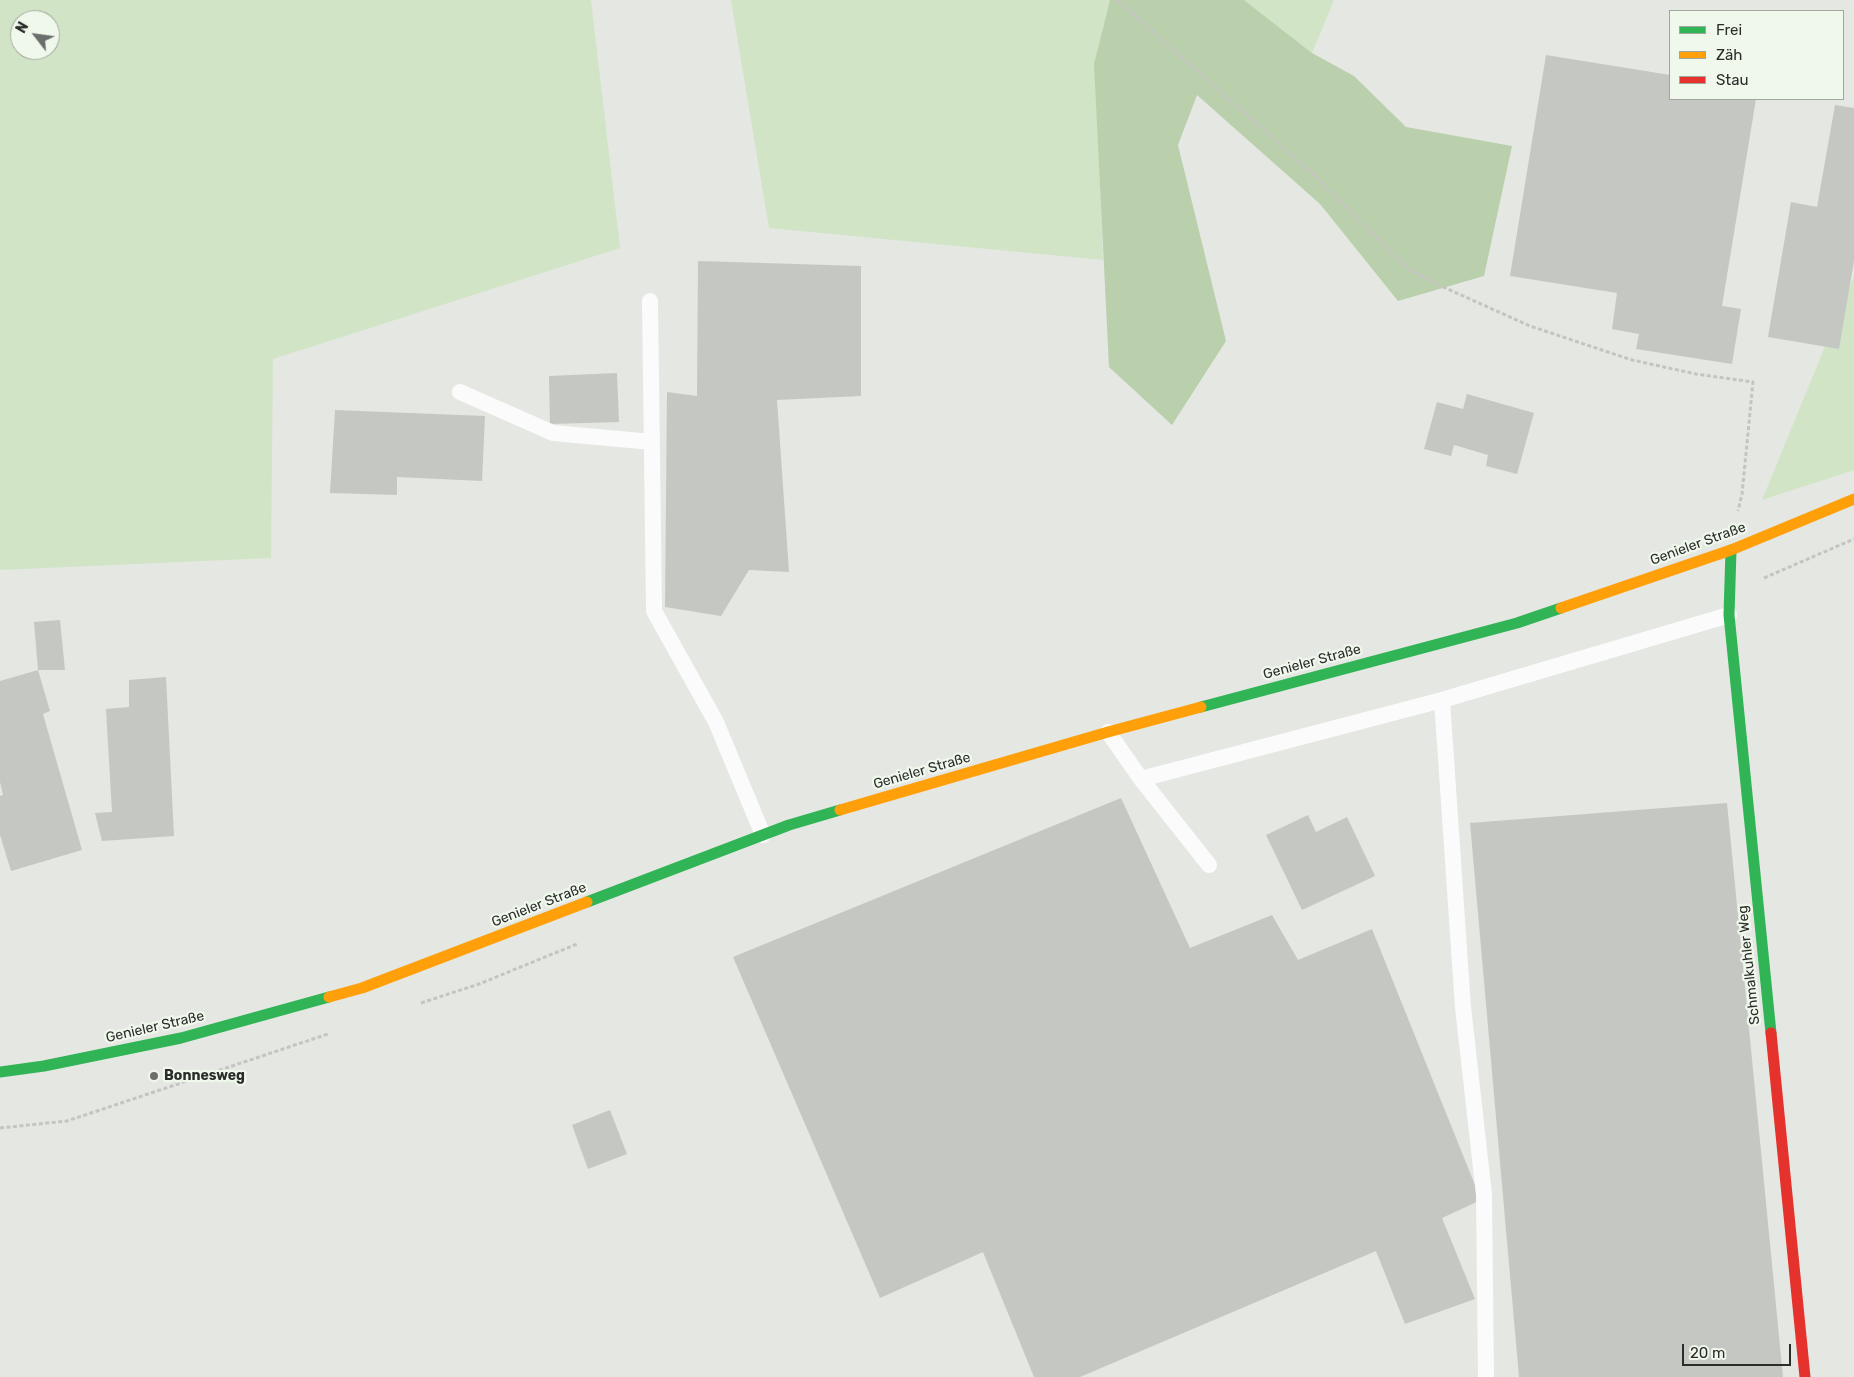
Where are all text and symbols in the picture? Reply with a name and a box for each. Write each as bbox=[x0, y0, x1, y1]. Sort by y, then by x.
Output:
north arrow bbox=[10, 10, 60, 60]
legend bbox=[1669, 10, 1844, 100]
text: N bbox=[13, 19, 32, 36]
text: Frei bbox=[1716, 21, 1742, 39]
text: Zäh bbox=[1716, 46, 1742, 64]
text: Stau bbox=[1716, 71, 1749, 89]
street label: Genieler Straße bbox=[1648, 519, 1748, 569]
street label: Genieler Straße bbox=[1261, 641, 1363, 683]
street label: Genieler Straße bbox=[871, 749, 973, 793]
street label: Genieler Straße bbox=[489, 879, 589, 931]
street label: Schmalkuhler Weg bbox=[1734, 905, 1764, 1025]
street label: Genieler Straße bbox=[104, 1008, 206, 1046]
place label: Bonnesweg bbox=[164, 1068, 245, 1084]
marker: Bonnesweg bbox=[148, 1070, 160, 1082]
scale bar bbox=[1684, 1334, 1793, 1366]
text: 20 m bbox=[1690, 1344, 1725, 1362]

